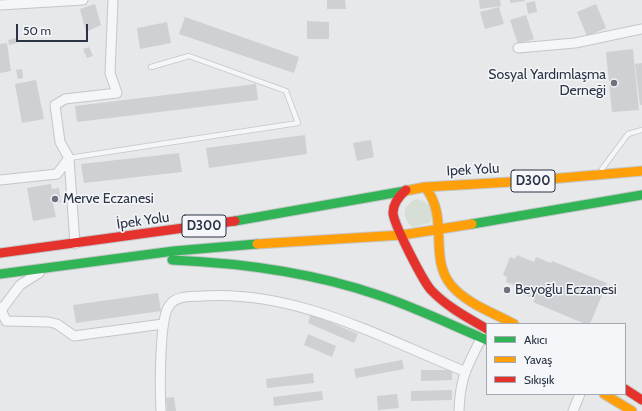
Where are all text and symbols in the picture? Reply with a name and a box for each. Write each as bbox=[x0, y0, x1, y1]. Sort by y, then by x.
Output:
scale bar bbox=[18, 16, 90, 42]
text: 50 m bbox=[23, 23, 51, 38]
place label: Sosyal Yardımlaşma Derneği bbox=[488, 67, 606, 100]
marker: Sosyal Yardımlaşma Derneği bbox=[609, 78, 619, 88]
street label: Ipek Yolu bbox=[446, 160, 500, 180]
road number: D300 bbox=[511, 170, 555, 192]
place label: Merve Eczanesi bbox=[63, 191, 154, 207]
marker: Merve Eczanesi bbox=[50, 194, 60, 204]
street label: İpek Yolu bbox=[116, 209, 170, 233]
road number: D300 bbox=[182, 215, 226, 237]
place label: Beyoğlu Eczanesi bbox=[515, 282, 617, 298]
marker: Beyoğlu Eczanesi bbox=[502, 285, 512, 295]
legend bbox=[486, 323, 626, 395]
text: Akıcı bbox=[524, 332, 547, 347]
text: Yavaş bbox=[524, 352, 552, 367]
text: Sıkışık bbox=[524, 372, 554, 387]

